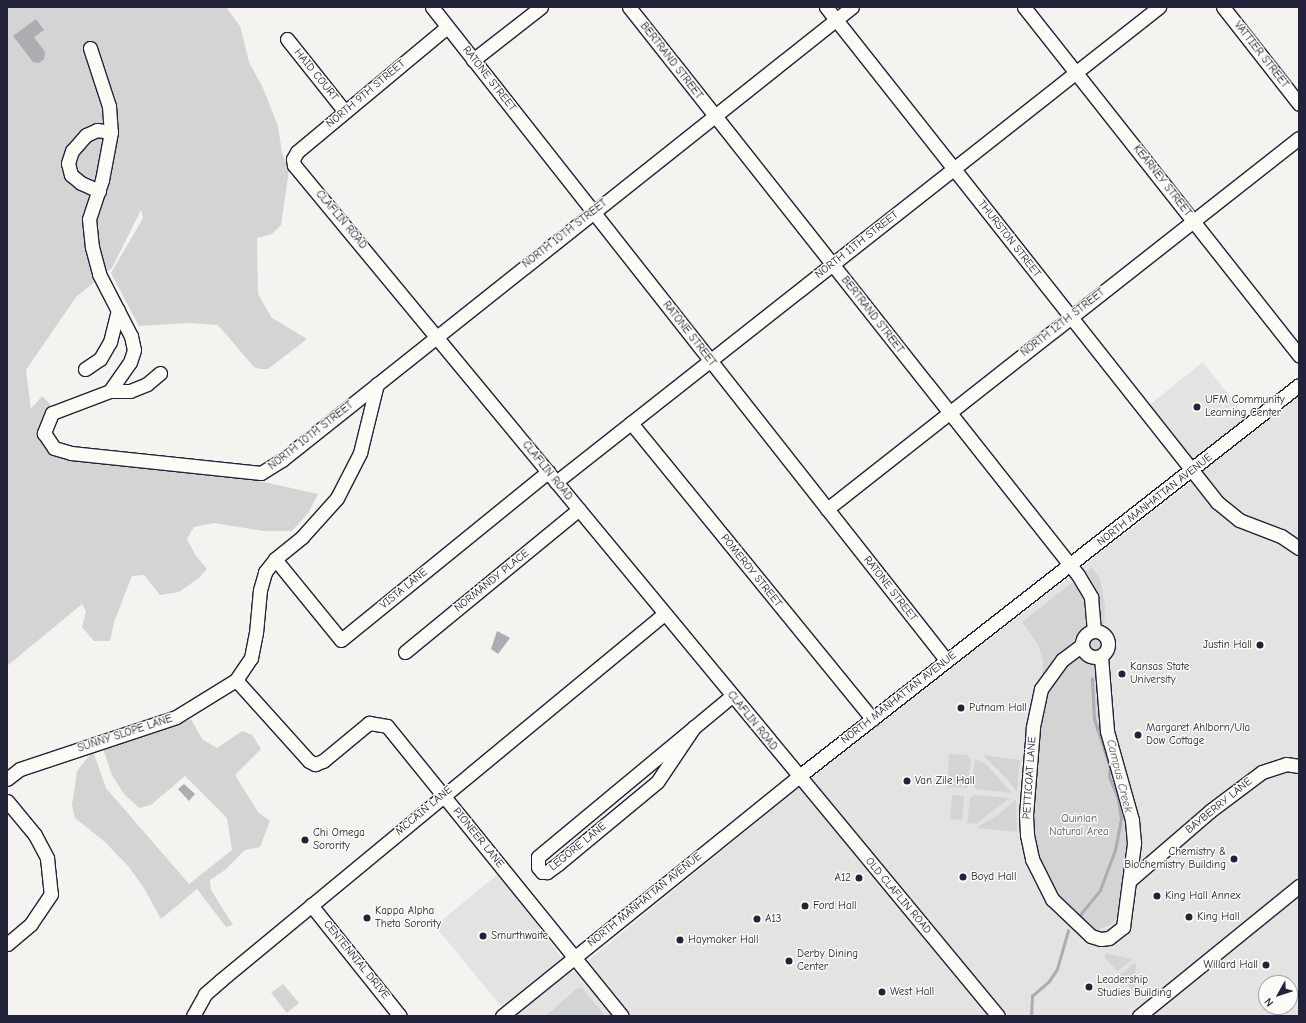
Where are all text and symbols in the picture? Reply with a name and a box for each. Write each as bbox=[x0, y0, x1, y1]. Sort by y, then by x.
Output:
street label: VATTIER STREET bbox=[1231, 19, 1291, 91]
street label: BERTRAND STREET bbox=[637, 20, 705, 102]
street label: RATONE STREET bbox=[459, 44, 519, 114]
street label: HAID COURT bbox=[291, 46, 341, 104]
street label: NORTH 9TH STREET bbox=[324, 57, 408, 131]
street label: KEARNEY STREET bbox=[1130, 143, 1194, 219]
street label: CLAFLIN ROAD bbox=[313, 188, 369, 252]
street label: NORTH 10TH STREET bbox=[520, 197, 610, 271]
street label: THURSTON STREET bbox=[975, 198, 1043, 280]
street label: NORTH 11TH STREET bbox=[813, 208, 901, 282]
street label: BERTRAND STREET bbox=[838, 274, 906, 356]
street label: NORTH 12TH STREET bbox=[1018, 286, 1108, 360]
street label: RATONE STREET bbox=[659, 299, 719, 369]
place label: UFM Community Learning Center bbox=[1205, 394, 1285, 420]
street label: NORTH 10TH STREET bbox=[266, 399, 356, 473]
marker: UFM Community Learning Center bbox=[1192, 402, 1202, 412]
street label: CLAFLIN ROAD bbox=[519, 439, 575, 503]
street label: NORTH MANHATTAN AVENUE bbox=[1095, 451, 1215, 549]
street label: POMEROY STREET bbox=[718, 532, 784, 610]
street label: NORMANDY PLACE bbox=[452, 547, 532, 615]
street label: RATONE STREET bbox=[860, 554, 920, 624]
street label: VISTA LANE bbox=[378, 566, 430, 612]
place label: Justin Hall bbox=[1203, 638, 1252, 652]
marker: Justin Hall bbox=[1255, 640, 1265, 650]
street label: NORTH MANHATTAN AVENUE bbox=[839, 649, 959, 747]
place label: Kansas State University bbox=[1130, 661, 1189, 687]
marker: Kansas State University bbox=[1117, 669, 1127, 679]
street label: CLAFLIN ROAD bbox=[724, 689, 780, 753]
place label: Putnam Hall bbox=[969, 701, 1027, 715]
marker: Putnam Hall bbox=[956, 703, 966, 713]
street label: SUNNY SLOPE LANE bbox=[76, 712, 174, 756]
place label: Margaret Ahlborn/Ula Dow Cottage bbox=[1146, 722, 1250, 748]
marker: Margaret Ahlborn/Ula Dow Cottage bbox=[1133, 730, 1143, 740]
street label: PETTICOAT LANE bbox=[1021, 736, 1039, 820]
water label: Campus Creek bbox=[1103, 738, 1135, 814]
place label: Van Zile Hall bbox=[915, 774, 975, 788]
street label: BAYBERRY LANE bbox=[1183, 775, 1255, 837]
marker: Van Zile Hall bbox=[902, 776, 912, 786]
street label: MCCAIN LANE bbox=[393, 783, 455, 839]
street label: PIONEER LANE bbox=[450, 805, 506, 871]
park label: Quinlan Natural Area bbox=[1049, 813, 1109, 839]
street label: LEGORE LANE bbox=[547, 820, 609, 874]
place label: Chi Omega Sorority bbox=[313, 827, 365, 853]
marker: Chi Omega Sorority bbox=[300, 835, 310, 845]
place label: Chemistry & Biochemistry Building bbox=[1124, 846, 1226, 872]
street label: NORTH MANHATTAN AVENUE bbox=[585, 850, 705, 950]
marker: Chemistry & Biochemistry Building bbox=[1229, 854, 1239, 864]
street label: OLD CLAFLIN ROAD bbox=[862, 855, 934, 937]
place label: Boyd Hall bbox=[971, 870, 1016, 884]
place label: A12 bbox=[835, 871, 851, 885]
marker: Boyd Hall bbox=[958, 872, 968, 882]
marker: A12 bbox=[854, 873, 864, 883]
place label: King Hall Annex bbox=[1165, 889, 1241, 903]
marker: King Hall Annex bbox=[1152, 891, 1162, 901]
place label: Ford Hall bbox=[813, 899, 857, 913]
marker: Ford Hall bbox=[800, 901, 810, 911]
place label: Kappa Alpha Theta Sorority bbox=[375, 905, 441, 931]
place label: King Hall bbox=[1197, 910, 1240, 924]
place label: A13 bbox=[765, 912, 781, 926]
marker: King Hall bbox=[1184, 912, 1194, 922]
marker: Kappa Alpha Theta Sorority bbox=[362, 913, 372, 923]
marker: A13 bbox=[752, 914, 762, 924]
street label: CENTENNIAL DRIVE bbox=[320, 918, 392, 1002]
place label: Smurthwaite bbox=[491, 929, 548, 943]
marker: Smurthwaite bbox=[478, 931, 488, 941]
place label: Haymaker Hall bbox=[688, 933, 758, 947]
marker: Haymaker Hall bbox=[675, 935, 685, 945]
place label: Derby Dining Center bbox=[797, 948, 858, 974]
marker: Derby Dining Center bbox=[784, 956, 794, 966]
place label: Willard Hall bbox=[1203, 958, 1258, 972]
marker: Willard Hall bbox=[1261, 960, 1271, 970]
place label: Leadership Studies Building bbox=[1097, 974, 1172, 1000]
north arrow bbox=[1258, 975, 1298, 1015]
marker: Leadership Studies Building bbox=[1084, 982, 1094, 992]
place label: West Hall bbox=[890, 985, 934, 999]
marker: West Hall bbox=[877, 987, 887, 997]
text: N bbox=[1262, 995, 1276, 1009]

